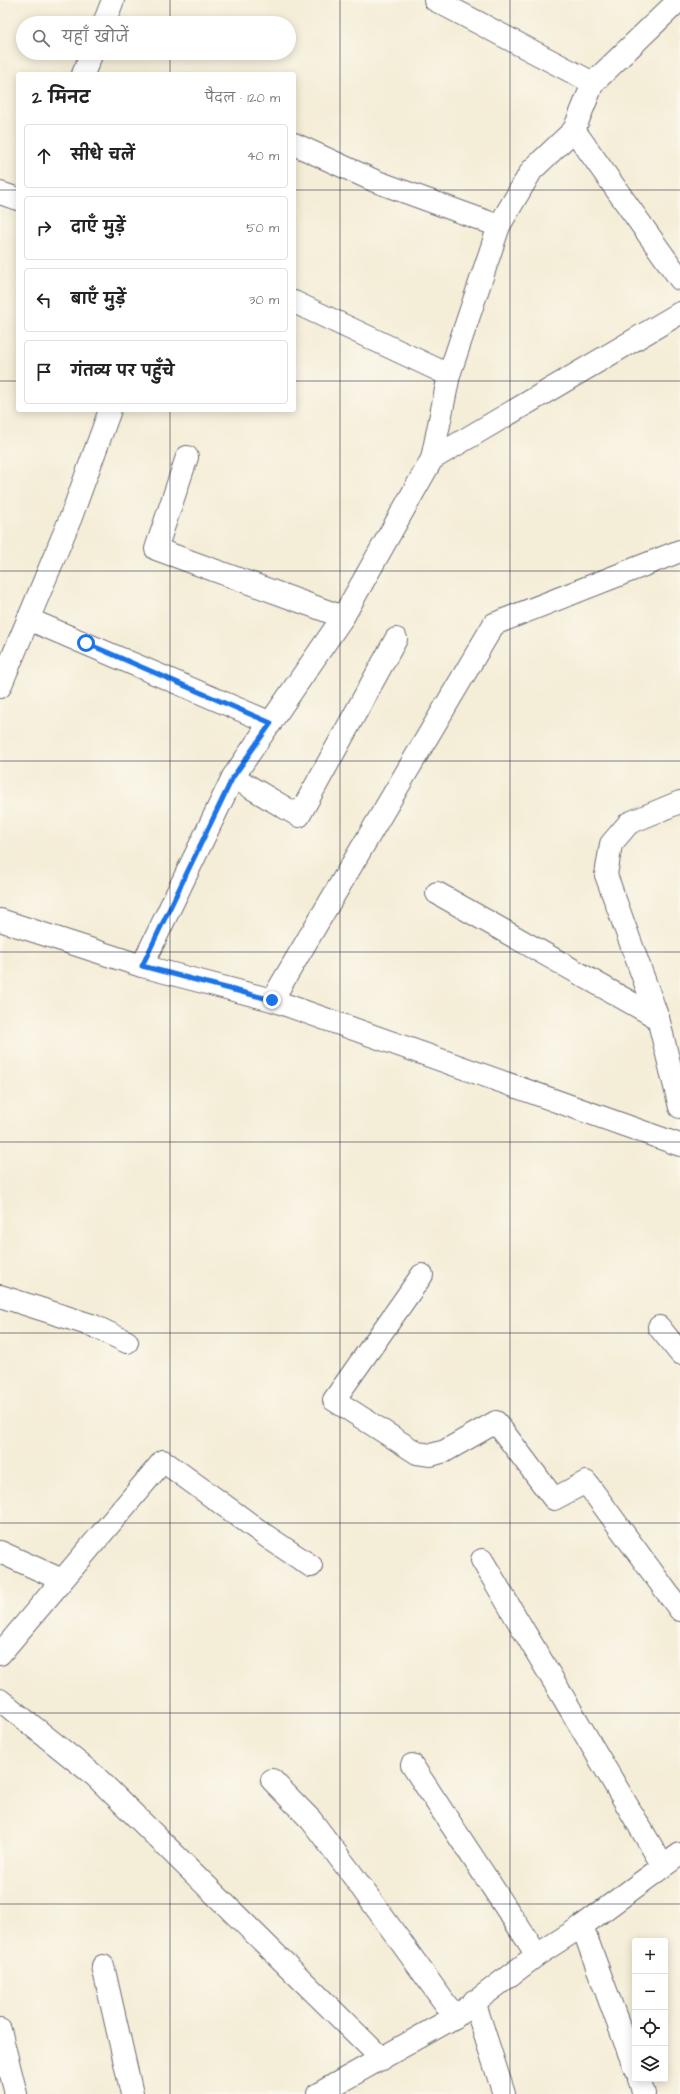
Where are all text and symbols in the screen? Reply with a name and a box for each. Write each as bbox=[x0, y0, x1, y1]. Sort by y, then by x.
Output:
search box bbox=[16, 16, 296, 60]
icon: search bbox=[30, 27, 52, 49]
text: यहाँ खोजें bbox=[62, 27, 129, 48]
text: 2 मिनट bbox=[32, 86, 90, 110]
text: पैदल · 120 m bbox=[205, 89, 280, 107]
icon: ahead bbox=[33, 145, 55, 167]
text: सीधे चलें bbox=[71, 145, 135, 166]
text: 40 m bbox=[247, 147, 279, 165]
icon: right bbox=[33, 217, 55, 239]
text: दाएँ मुड़ें bbox=[71, 217, 125, 238]
text: 50 m bbox=[246, 219, 279, 237]
icon: left bbox=[33, 289, 55, 311]
text: बाएँ मुड़ें bbox=[71, 289, 126, 310]
text: 30 m bbox=[249, 291, 279, 309]
icon: arrive bbox=[33, 361, 55, 383]
text: गंतव्य पर पहुँचे bbox=[71, 361, 174, 382]
route start bbox=[77, 634, 95, 652]
route end bbox=[263, 991, 281, 1009]
map controls bbox=[632, 1938, 668, 2082]
button: + bbox=[632, 1938, 668, 1974]
button: − bbox=[632, 1974, 668, 2010]
button: locate bbox=[632, 2010, 668, 2046]
button: layers bbox=[632, 2046, 668, 2082]

